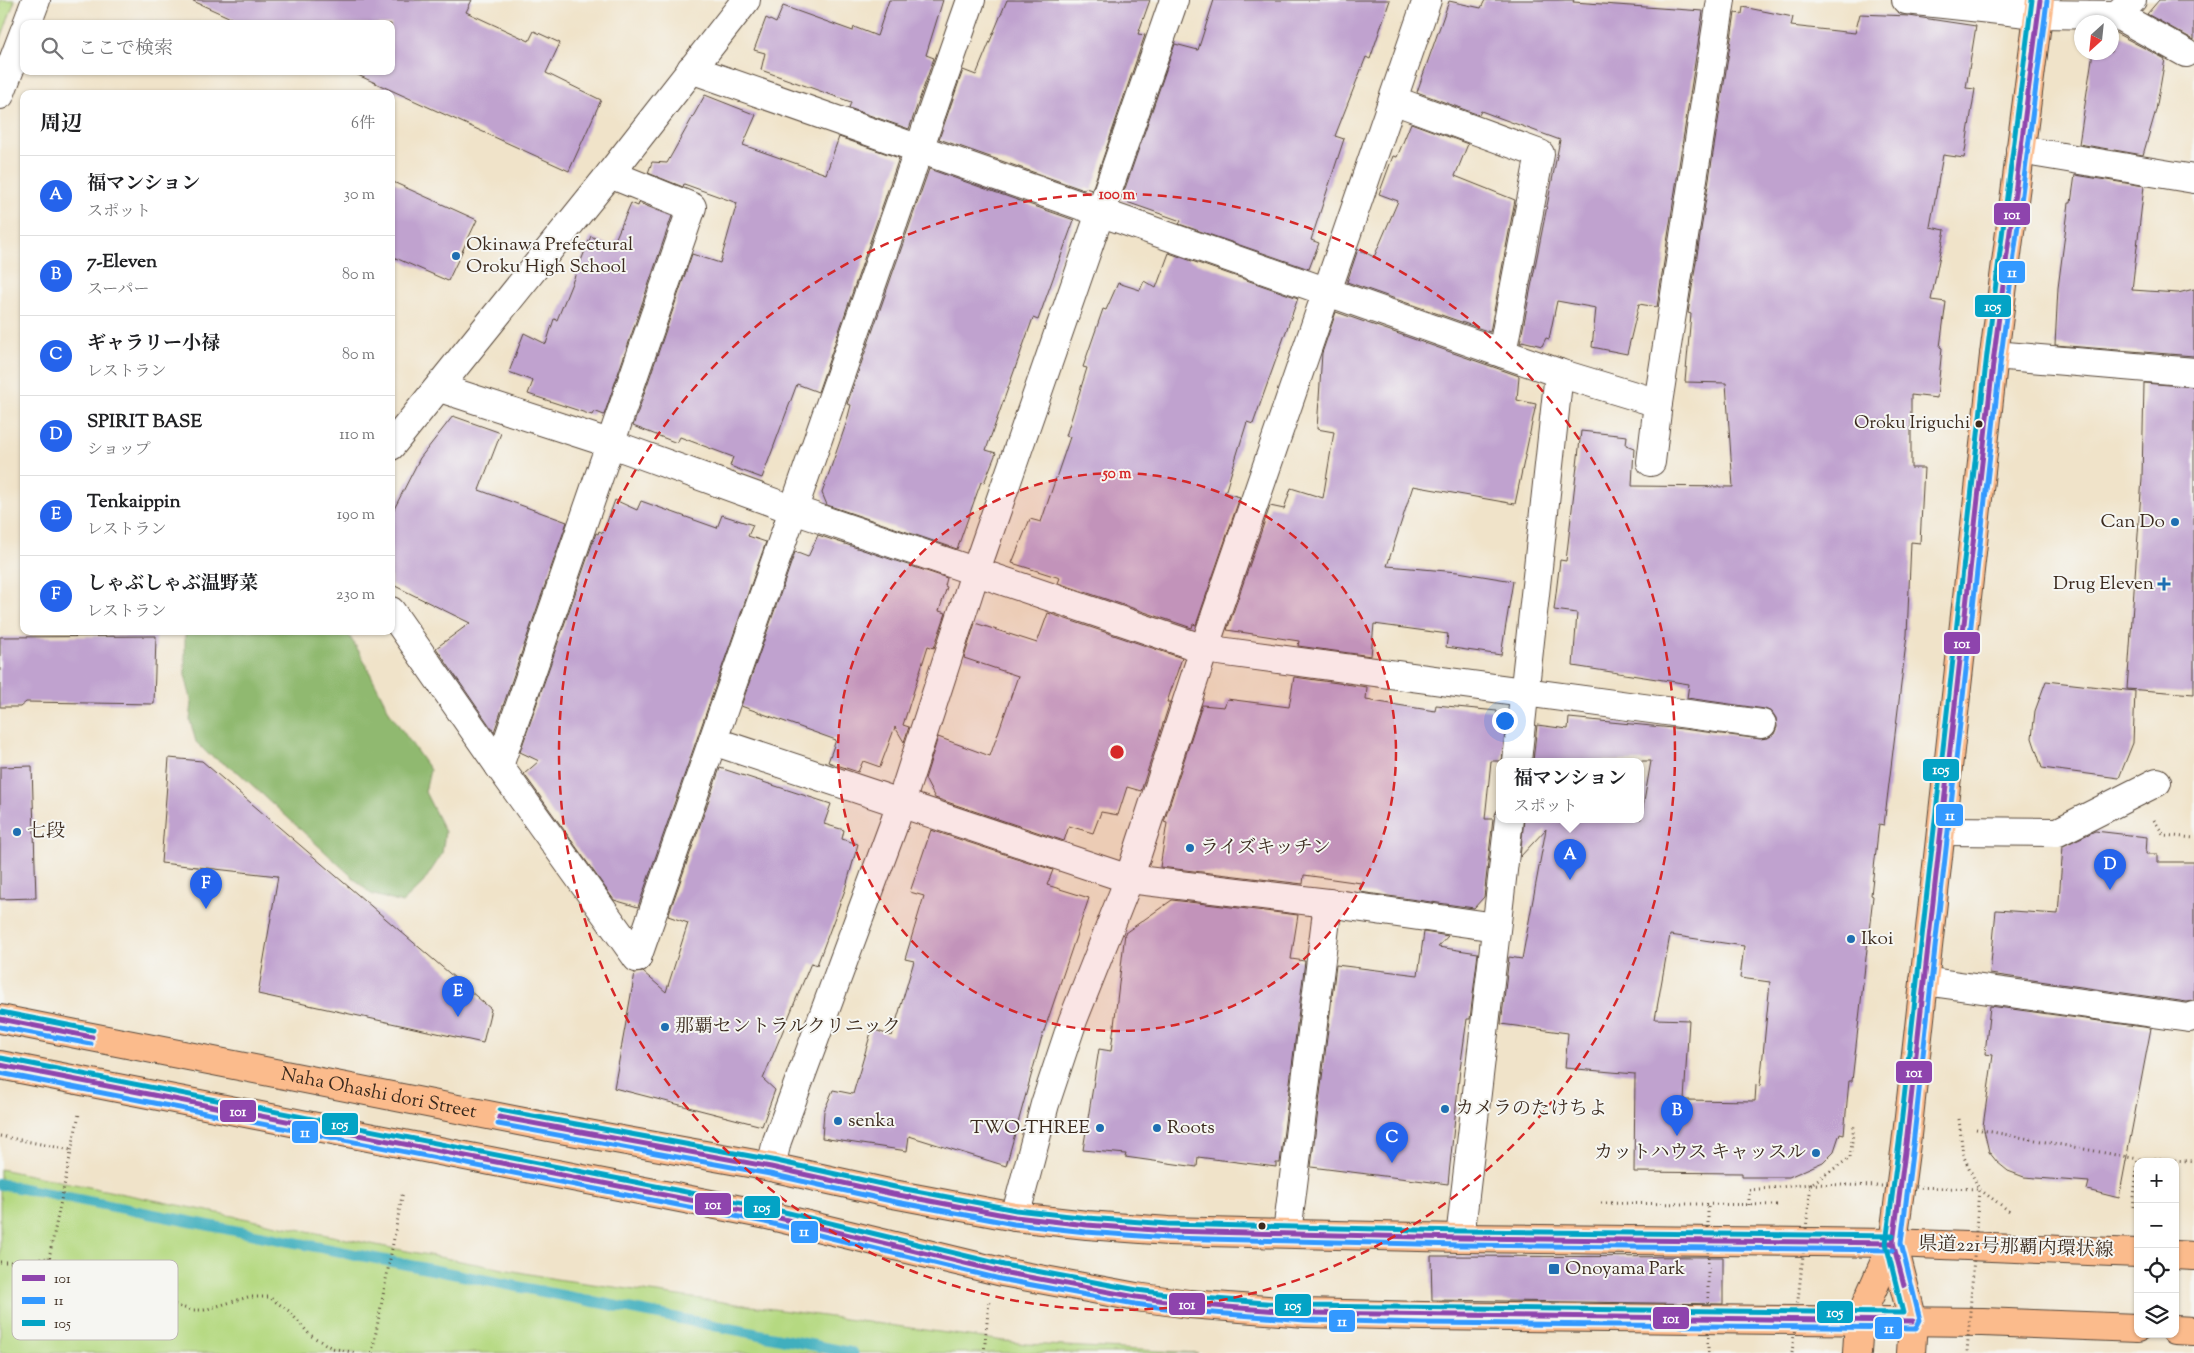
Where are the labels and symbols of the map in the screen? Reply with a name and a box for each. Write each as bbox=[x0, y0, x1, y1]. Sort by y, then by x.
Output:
north arrow bbox=[2074, 15, 2119, 60]
text: 100 m bbox=[1099, 185, 1136, 206]
line badge: 101 bbox=[1993, 202, 2031, 226]
text: 101 bbox=[2004, 206, 2021, 226]
place label: Okinawa Prefectural Oroku High School bbox=[466, 232, 633, 281]
marker: Okinawa Prefectural Oroku High School bbox=[450, 250, 462, 262]
line badge: 11 bbox=[1998, 260, 2026, 284]
text: 11 bbox=[2007, 264, 2017, 284]
line badge: 105 bbox=[1974, 294, 2012, 318]
text: 105 bbox=[1985, 298, 2002, 318]
place label: Oroku Iriguchi bbox=[1854, 411, 1970, 437]
marker: Oroku Iriguchi bbox=[1974, 419, 1984, 429]
text: 50 m bbox=[1102, 464, 1132, 485]
place label: Can Do bbox=[2100, 509, 2165, 536]
marker: Can Do bbox=[2169, 516, 2181, 528]
place label: Drug Eleven bbox=[2053, 571, 2154, 598]
marker: Drug Eleven bbox=[2158, 578, 2170, 590]
line badge: 101 bbox=[1943, 631, 1981, 655]
text: 101 bbox=[1954, 635, 1971, 655]
your location bbox=[1492, 708, 1518, 734]
centre of rings bbox=[1108, 743, 1126, 761]
line badge: 105 bbox=[1922, 758, 1960, 782]
text: 105 bbox=[1933, 761, 1950, 781]
line badge: 11 bbox=[1935, 803, 1964, 827]
text: 11 bbox=[1945, 807, 1955, 827]
place label: 七段 bbox=[27, 819, 65, 846]
marker: 七段 bbox=[11, 826, 23, 838]
place label: ライズキッチン bbox=[1200, 835, 1331, 862]
pin: A bbox=[1554, 839, 1586, 880]
marker: ライズキッチン bbox=[1184, 842, 1196, 854]
pin: D bbox=[2094, 849, 2126, 890]
pin: F bbox=[190, 868, 222, 909]
place label: Ikoi bbox=[1861, 926, 1893, 953]
marker: Ikoi bbox=[1845, 933, 1857, 945]
pin: E bbox=[442, 976, 474, 1017]
place label: 那覇セントラルクリニック bbox=[675, 1014, 901, 1041]
marker: 那覇セントラルクリニック bbox=[659, 1021, 671, 1033]
line badge: 101 bbox=[1895, 1060, 1933, 1084]
street label: Naha Ohashi dori Street bbox=[279, 1061, 479, 1126]
text: 101 bbox=[1906, 1064, 1923, 1084]
pin: B bbox=[1661, 1095, 1693, 1136]
place label: カメラのたけちよ bbox=[1455, 1096, 1607, 1123]
line badge: 101 bbox=[219, 1099, 257, 1123]
text: 101 bbox=[230, 1103, 247, 1123]
marker: カメラのたけちよ bbox=[1439, 1103, 1451, 1115]
place label: senka bbox=[848, 1108, 895, 1135]
line badge: 105 bbox=[321, 1112, 359, 1136]
marker: senka bbox=[832, 1115, 844, 1127]
place label: TWO-THREE bbox=[970, 1115, 1091, 1142]
place label: Roots bbox=[1167, 1115, 1215, 1142]
text: 105 bbox=[332, 1116, 349, 1136]
line badge: 11 bbox=[291, 1120, 319, 1144]
marker: TWO-THREE bbox=[1094, 1122, 1106, 1134]
marker: Roots bbox=[1151, 1122, 1163, 1134]
pin: C bbox=[1376, 1122, 1408, 1163]
text: 11 bbox=[300, 1124, 310, 1144]
place label: カットハウス キャッスル bbox=[1594, 1140, 1806, 1167]
marker: カットハウス キャッスル bbox=[1810, 1147, 1822, 1159]
line badge: 101 bbox=[694, 1192, 732, 1216]
line badge: 105 bbox=[743, 1195, 781, 1219]
text: 101 bbox=[705, 1196, 722, 1216]
text: 105 bbox=[754, 1199, 771, 1219]
line badge: 11 bbox=[790, 1220, 819, 1244]
unlabelled marker bbox=[1257, 1221, 1267, 1231]
text: 11 bbox=[799, 1223, 809, 1243]
street label: 県道221号那覇内環状線 bbox=[1918, 1231, 2114, 1265]
place label: Onoyama Park bbox=[1565, 1256, 1686, 1283]
legend bbox=[12, 1260, 178, 1340]
marker: Onoyama Park bbox=[1547, 1262, 1561, 1276]
text: 101 bbox=[54, 1270, 71, 1290]
text: 11 bbox=[54, 1292, 64, 1312]
line badge: 101 bbox=[1168, 1292, 1206, 1316]
line badge: 105 bbox=[1274, 1293, 1312, 1317]
text: 101 bbox=[1179, 1296, 1196, 1316]
text: 105 bbox=[1285, 1297, 1302, 1317]
line badge: 105 bbox=[1816, 1300, 1854, 1324]
text: 105 bbox=[1827, 1304, 1844, 1324]
line badge: 101 bbox=[1652, 1306, 1690, 1330]
line badge: 11 bbox=[1328, 1309, 1356, 1333]
text: 101 bbox=[1663, 1310, 1680, 1330]
text: 11 bbox=[1337, 1313, 1347, 1333]
text: 105 bbox=[54, 1315, 71, 1335]
line badge: 11 bbox=[1874, 1316, 1903, 1340]
text: 11 bbox=[1884, 1320, 1894, 1340]

